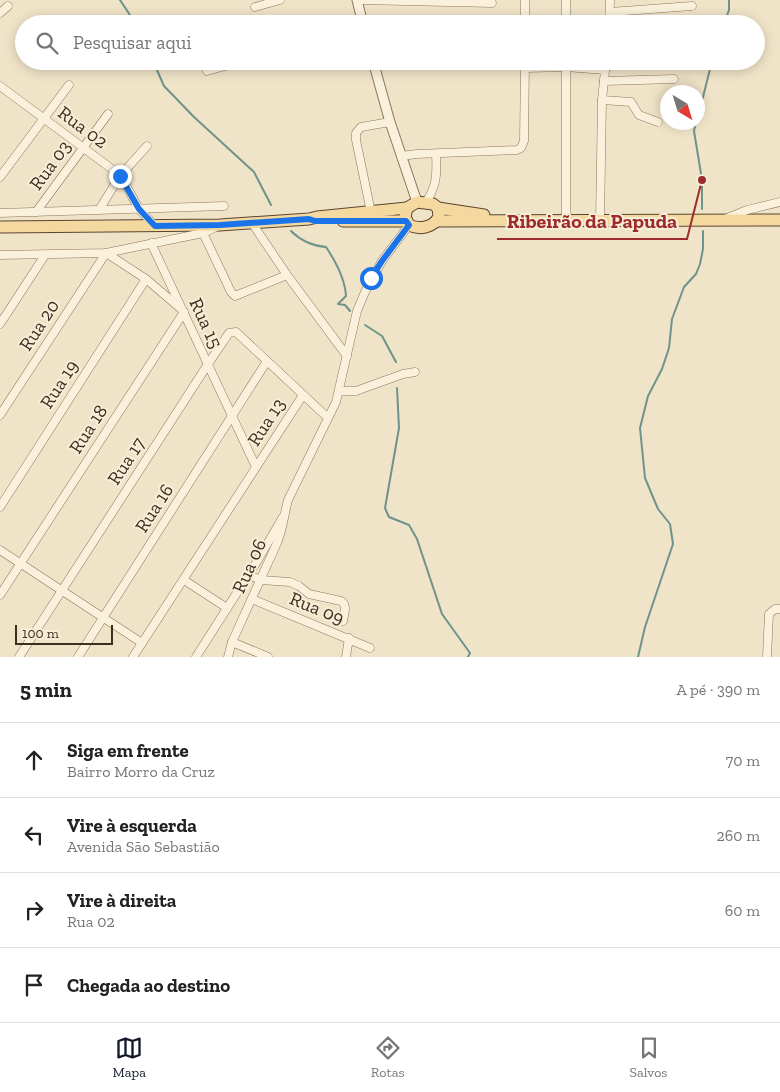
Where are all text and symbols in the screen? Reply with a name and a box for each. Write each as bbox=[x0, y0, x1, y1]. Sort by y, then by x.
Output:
search box bbox=[15, 15, 765, 70]
icon: search bbox=[33, 29, 61, 57]
text: Pesquisar aqui bbox=[73, 31, 192, 54]
north arrow bbox=[660, 85, 705, 130]
street label: Rua 02 bbox=[53, 101, 113, 153]
street label: Rua 03 bbox=[24, 136, 76, 194]
route end bbox=[109, 165, 132, 188]
callout: Ribeirão da Papuda bbox=[497, 204, 687, 239]
text: Ribeirão da Papuda bbox=[507, 209, 677, 233]
route start bbox=[360, 267, 383, 290]
street label: Rua 15 bbox=[184, 294, 228, 352]
street label: Rua 20 bbox=[14, 295, 64, 355]
street label: Rua 19 bbox=[35, 355, 83, 413]
street label: Rua 13 bbox=[242, 394, 290, 450]
street label: Rua 18 bbox=[64, 400, 112, 458]
street label: Rua 17 bbox=[102, 433, 150, 489]
street label: Rua 16 bbox=[130, 479, 178, 537]
street label: Rua 06 bbox=[227, 535, 271, 597]
street label: Rua 09 bbox=[286, 587, 348, 629]
scale bar bbox=[15, 622, 112, 645]
text: 100 m bbox=[22, 625, 59, 642]
text: 5 min bbox=[20, 677, 72, 702]
text: A pé · 390 m bbox=[676, 680, 760, 699]
text: Siga em frente bbox=[67, 739, 189, 762]
icon: ahead bbox=[20, 746, 48, 774]
text: 70 m bbox=[726, 751, 760, 770]
text: Bairro Morro da Cruz bbox=[67, 762, 215, 781]
text: Vire à esquerda bbox=[67, 814, 197, 837]
icon: left bbox=[20, 821, 48, 849]
text: 260 m bbox=[717, 826, 760, 845]
text: Avenida São Sebastião bbox=[67, 837, 220, 856]
text: Vire à direita bbox=[67, 889, 176, 912]
icon: right bbox=[20, 896, 48, 924]
text: 60 m bbox=[725, 901, 760, 920]
text: Rua 02 bbox=[67, 912, 115, 931]
icon: arrive bbox=[20, 971, 48, 999]
text: Chegada ao destino bbox=[67, 974, 230, 997]
tab: Mapa bbox=[112, 1034, 146, 1081]
tab: Rotas bbox=[371, 1034, 405, 1081]
tab: Salvos bbox=[630, 1034, 668, 1081]

